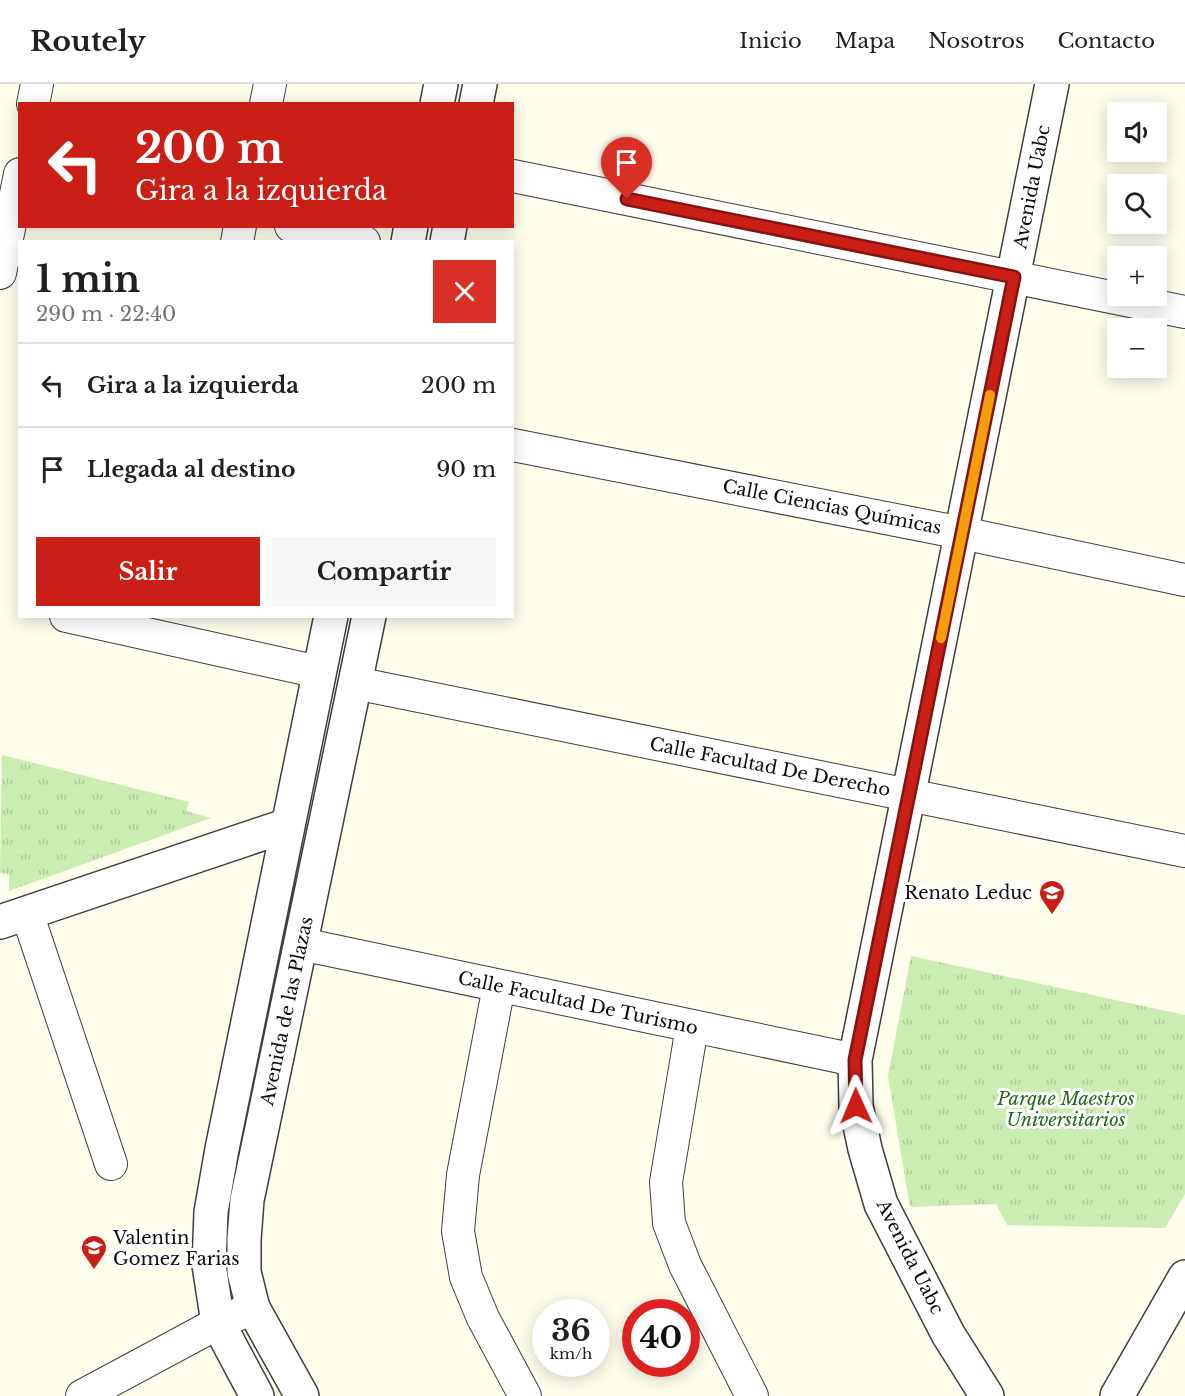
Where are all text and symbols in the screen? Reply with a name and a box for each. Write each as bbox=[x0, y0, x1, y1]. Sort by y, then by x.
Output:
text: Routely bbox=[30, 24, 146, 59]
text: Inicio bbox=[739, 28, 802, 54]
text: Mapa bbox=[835, 28, 895, 54]
text: Nosotros bbox=[928, 28, 1024, 54]
text: Contacto bbox=[1057, 28, 1155, 54]
map controls bbox=[1107, 102, 1167, 378]
button: sound bbox=[1107, 102, 1167, 162]
text: 200 m bbox=[135, 122, 283, 174]
street label: Avenida Uabc bbox=[1009, 123, 1055, 252]
icon: left bbox=[36, 126, 114, 204]
pin bbox=[601, 137, 652, 199]
icon: arrive bbox=[610, 146, 643, 179]
text: Gira a la izquierda bbox=[135, 174, 387, 207]
button: search bbox=[1107, 174, 1167, 234]
button: + bbox=[1107, 246, 1167, 306]
text: 1 min bbox=[36, 257, 140, 302]
button: close bbox=[433, 260, 496, 323]
text: 290 m · 22:40 bbox=[36, 302, 176, 326]
button: − bbox=[1107, 318, 1167, 378]
icon: left bbox=[36, 369, 69, 402]
text: Gira a la izquierda bbox=[87, 372, 299, 399]
text: 200 m bbox=[421, 372, 496, 399]
icon: arrive bbox=[36, 453, 69, 486]
text: Llegada al destino bbox=[87, 456, 296, 483]
text: 90 m bbox=[436, 456, 496, 483]
street label: Calle Ciencias Químicas bbox=[721, 475, 943, 539]
button: Salir bbox=[36, 537, 260, 606]
button: Compartir bbox=[272, 537, 496, 606]
street label: Calle Facultad De Derecho bbox=[648, 733, 892, 801]
school or university icon: Renato Leduc bbox=[1037, 878, 1067, 916]
place label: Renato Leduc bbox=[904, 882, 1032, 904]
street label: Avenida de las Plazas bbox=[256, 915, 318, 1108]
street label: Calle Facultad De Turismo bbox=[456, 967, 700, 1039]
position arrow bbox=[824, 1074, 888, 1138]
park label: Parque Maestros Universitarios bbox=[996, 1088, 1135, 1131]
street label: Avenida Uabc bbox=[871, 1195, 948, 1318]
place label: Valentin Gomez Farias bbox=[112, 1227, 240, 1270]
school or university icon: Valentin Gomez Farias bbox=[79, 1233, 109, 1271]
speed limit sign: 40 bbox=[622, 1299, 700, 1377]
text: 36 bbox=[551, 1312, 591, 1349]
text: km/h bbox=[550, 1344, 592, 1363]

